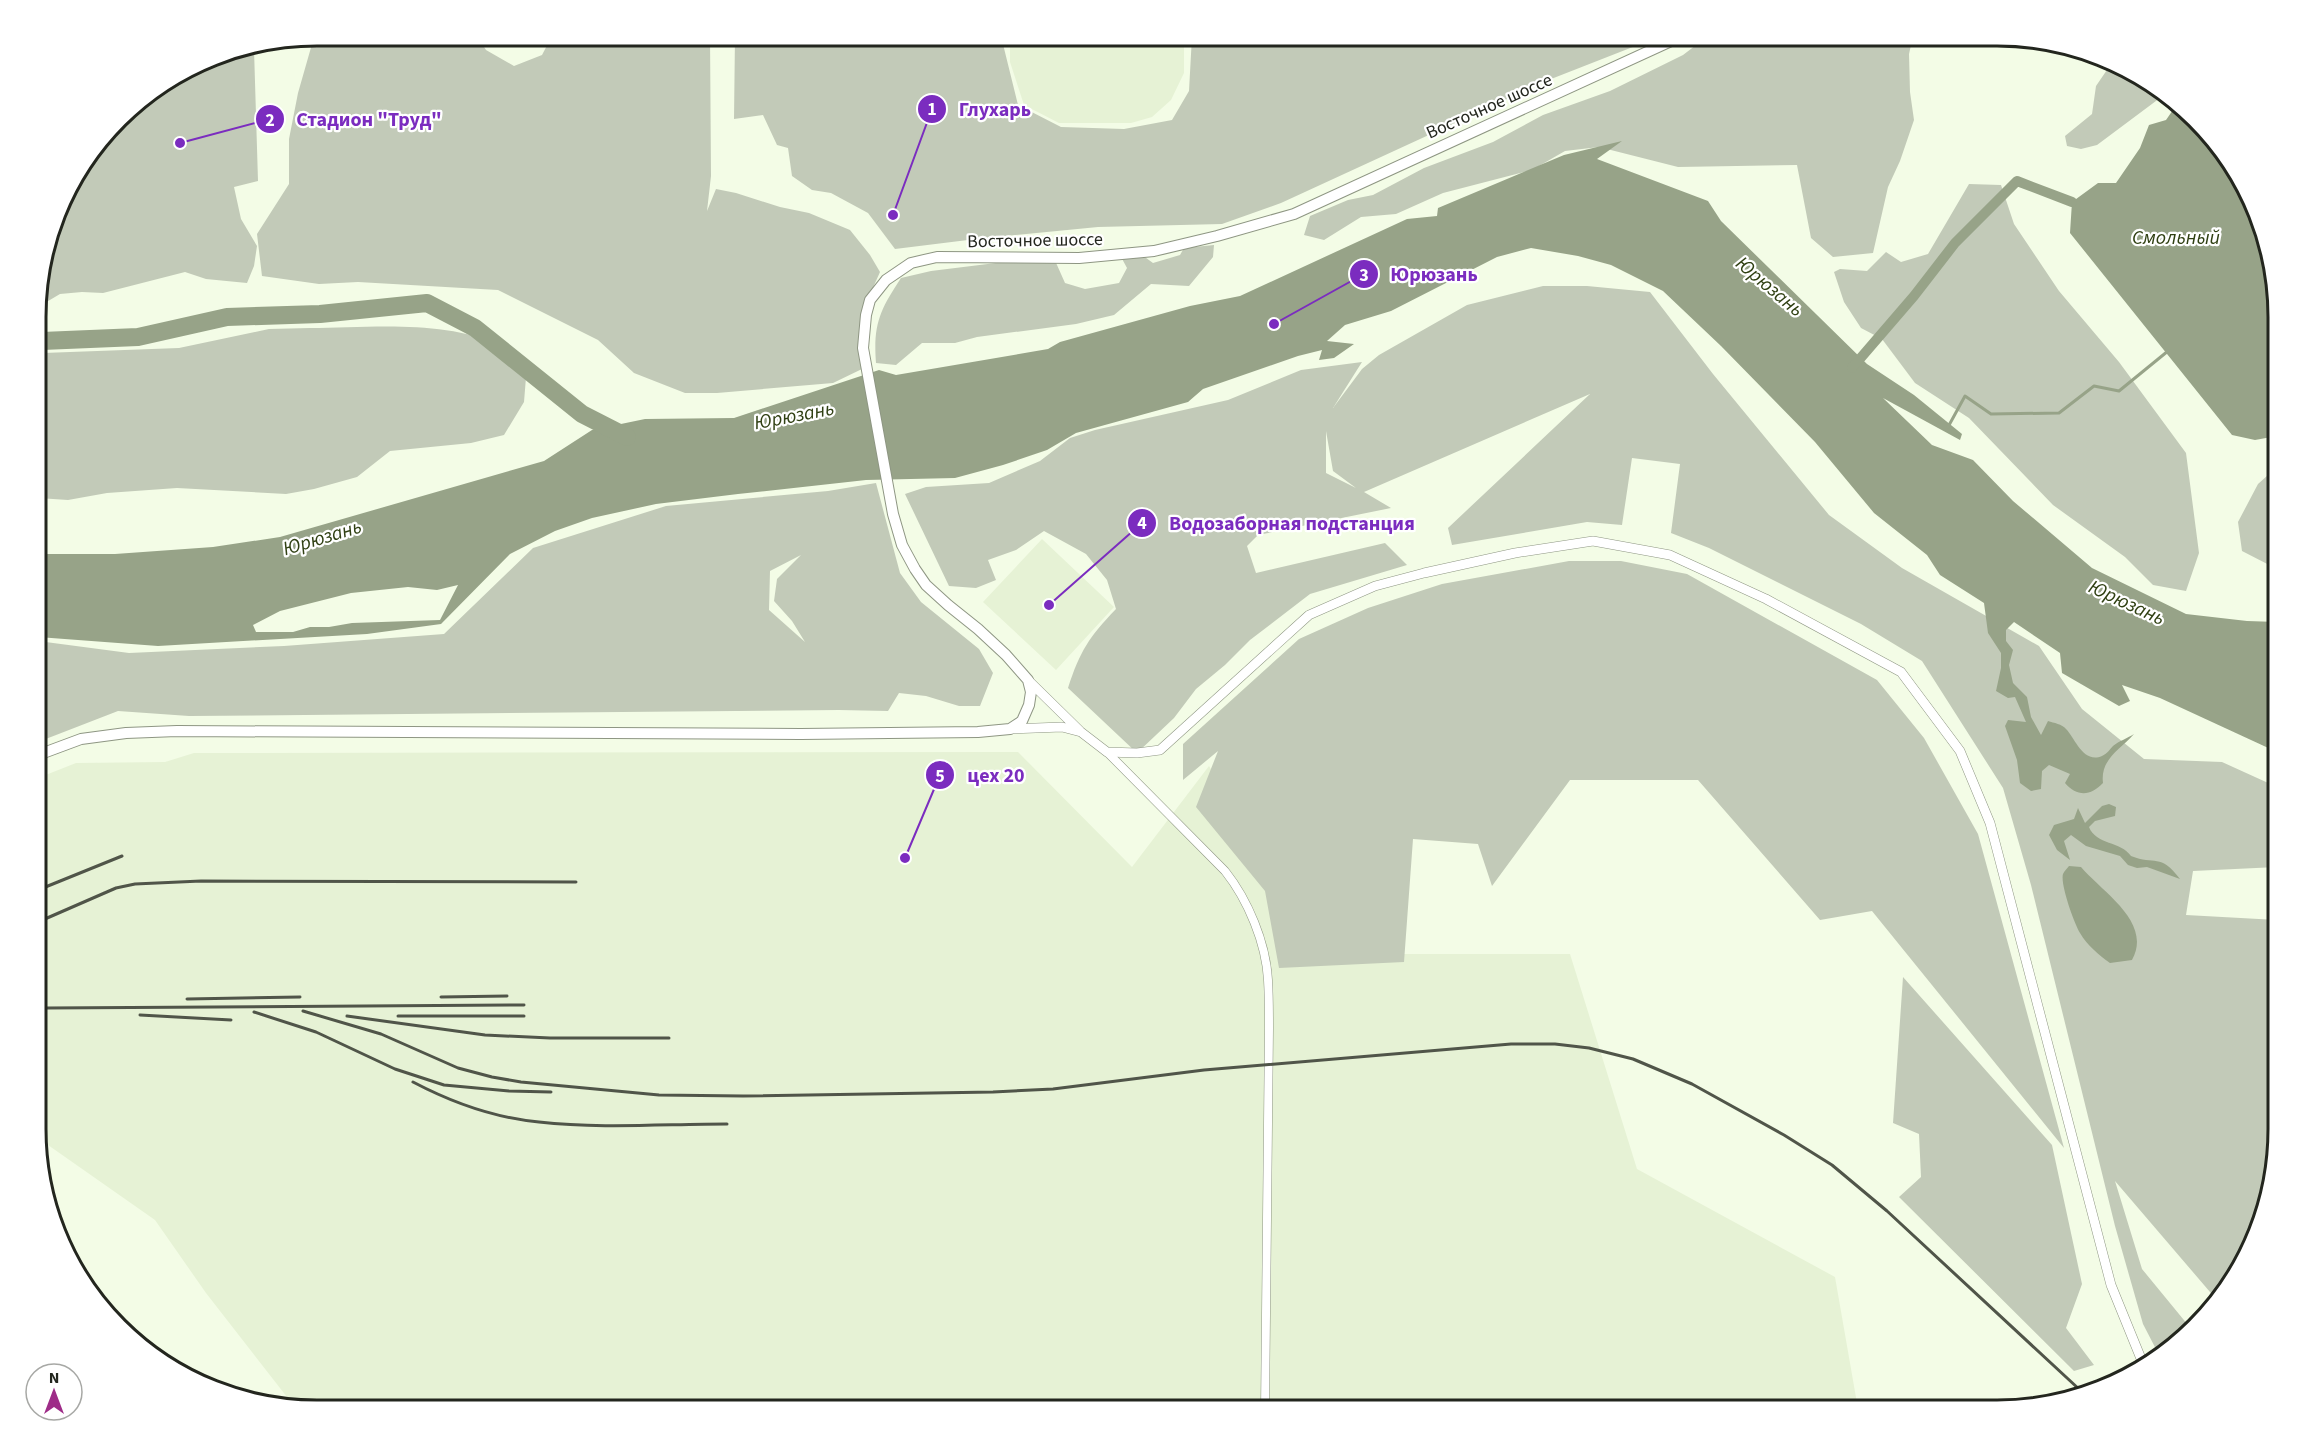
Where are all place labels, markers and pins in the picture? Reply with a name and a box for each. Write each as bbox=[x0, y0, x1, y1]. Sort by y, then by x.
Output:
callout: Глухарь bbox=[917, 90, 1043, 128]
callout: Стадион "Труд" bbox=[255, 100, 454, 138]
callout: Юрюзань bbox=[1349, 255, 1490, 293]
callout: Водозаборная подстанция bbox=[1127, 504, 1426, 542]
callout: цех 20 bbox=[925, 756, 1036, 794]

